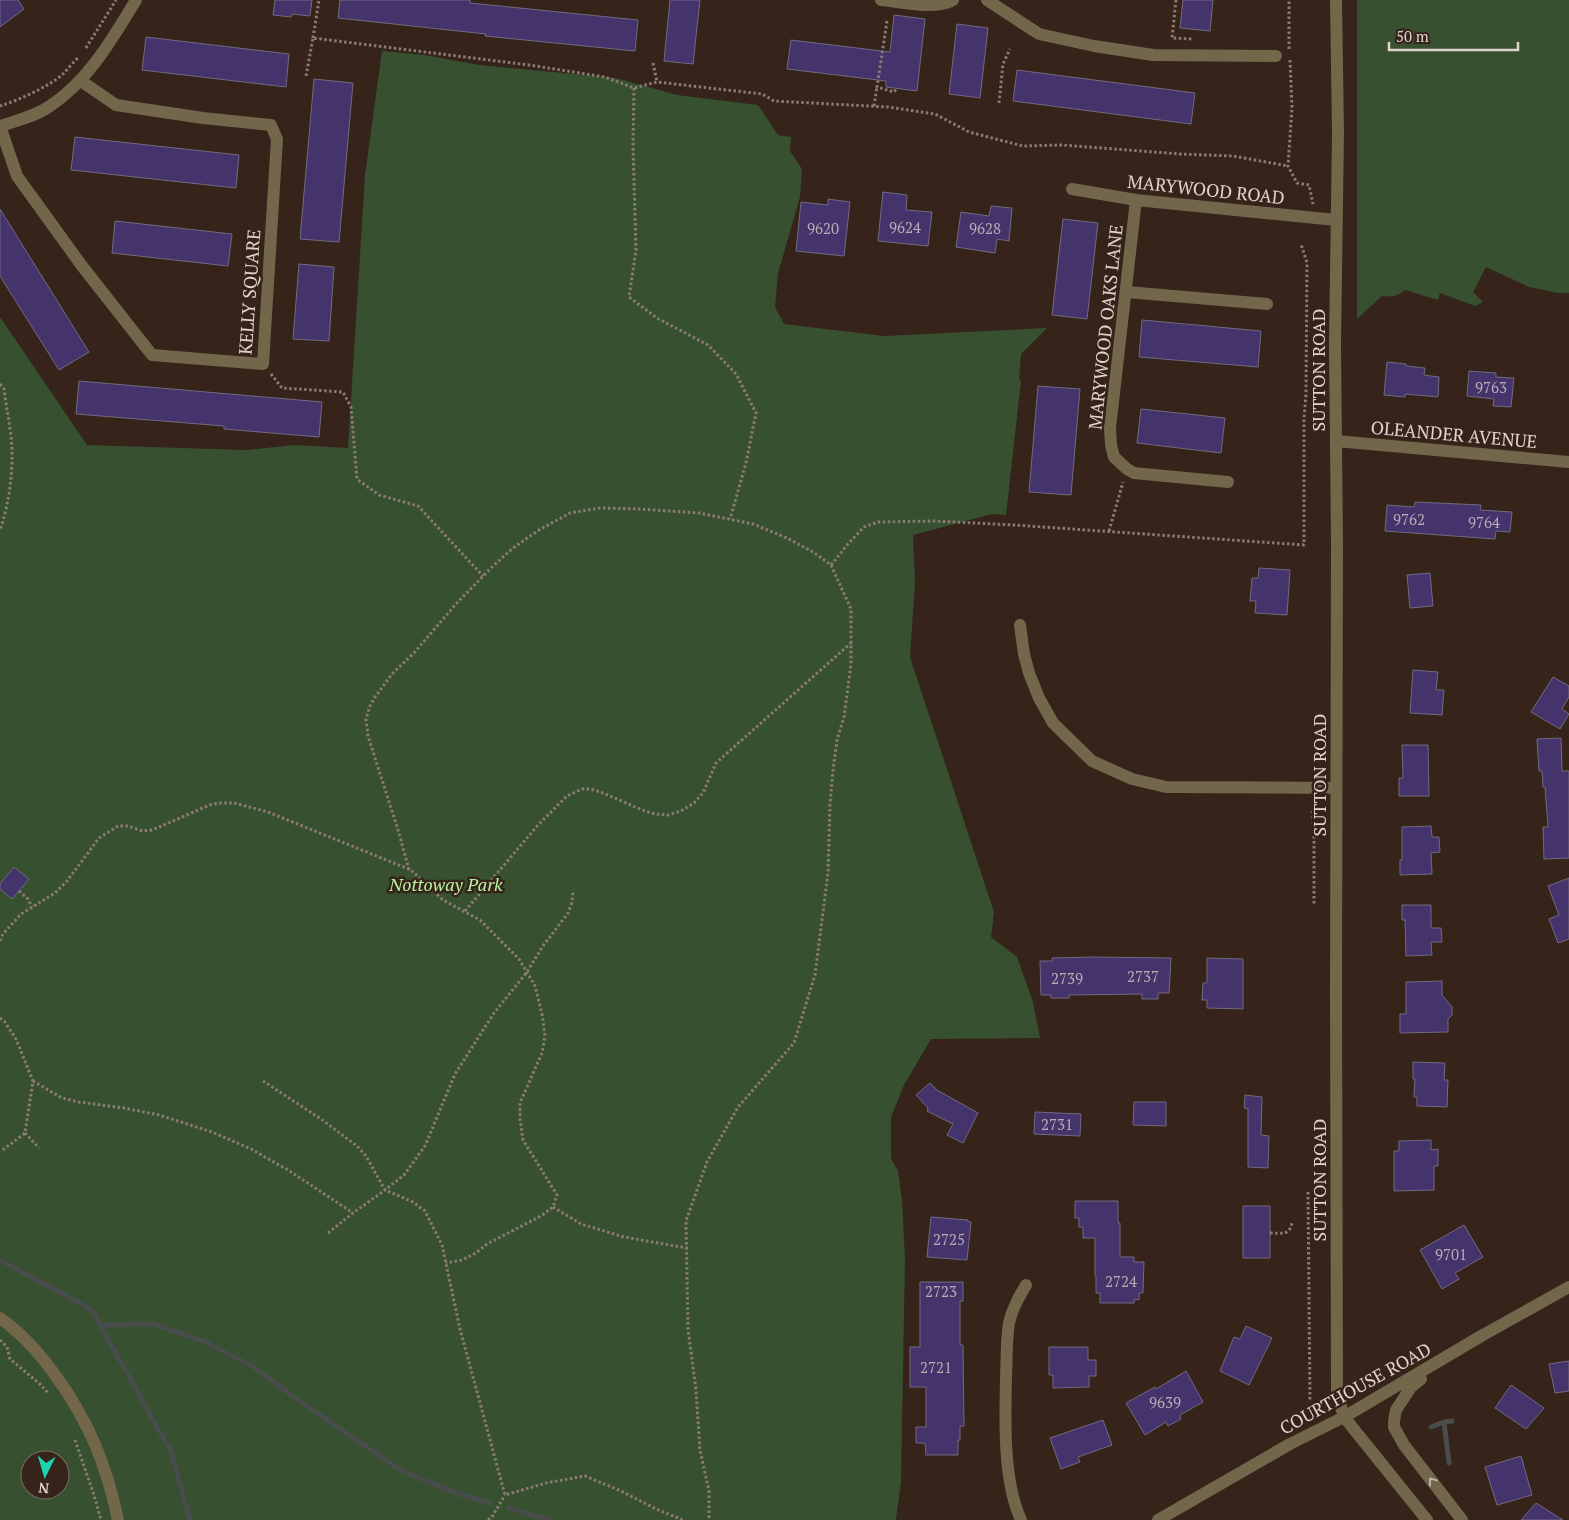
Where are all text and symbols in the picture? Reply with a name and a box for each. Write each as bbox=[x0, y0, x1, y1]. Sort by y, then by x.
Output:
scale bar bbox=[1389, 20, 1518, 52]
text: 50 m bbox=[1396, 26, 1429, 46]
street label: MARYWOOD ROAD bbox=[1126, 169, 1286, 209]
house number: 9624 bbox=[889, 217, 921, 237]
house number: 9620 bbox=[807, 218, 839, 238]
house number: 9628 bbox=[969, 218, 1001, 238]
street label: MARYWOOD OAKS LANE bbox=[1082, 223, 1128, 431]
street label: KELLY SQUARE bbox=[233, 229, 265, 355]
street label: SUTTON ROAD bbox=[1306, 309, 1330, 431]
house number: 9763 bbox=[1475, 377, 1507, 397]
street label: OLEANDER AVENUE bbox=[1370, 415, 1538, 453]
house number: 9762 bbox=[1393, 509, 1425, 529]
house number: 9764 bbox=[1468, 512, 1500, 532]
street label: SUTTON ROAD bbox=[1307, 714, 1331, 836]
park label: Nottoway Park bbox=[388, 872, 503, 896]
house number: 2737 bbox=[1127, 966, 1159, 986]
house number: 2739 bbox=[1051, 968, 1083, 988]
house number: 2731 bbox=[1041, 1114, 1073, 1134]
street label: SUTTON ROAD bbox=[1307, 1119, 1331, 1241]
house number: 2725 bbox=[933, 1229, 965, 1249]
house number: 9701 bbox=[1435, 1244, 1467, 1264]
house number: 2724 bbox=[1105, 1271, 1137, 1291]
house number: 2723 bbox=[925, 1281, 957, 1301]
street label: COURTHOUSE ROAD bbox=[1275, 1336, 1435, 1440]
house number: 2721 bbox=[920, 1357, 952, 1377]
house number: 9639 bbox=[1149, 1392, 1181, 1412]
north arrow bbox=[20, 1450, 70, 1500]
one-way arrow bbox=[1429, 1477, 1438, 1487]
text: N bbox=[37, 1478, 50, 1498]

